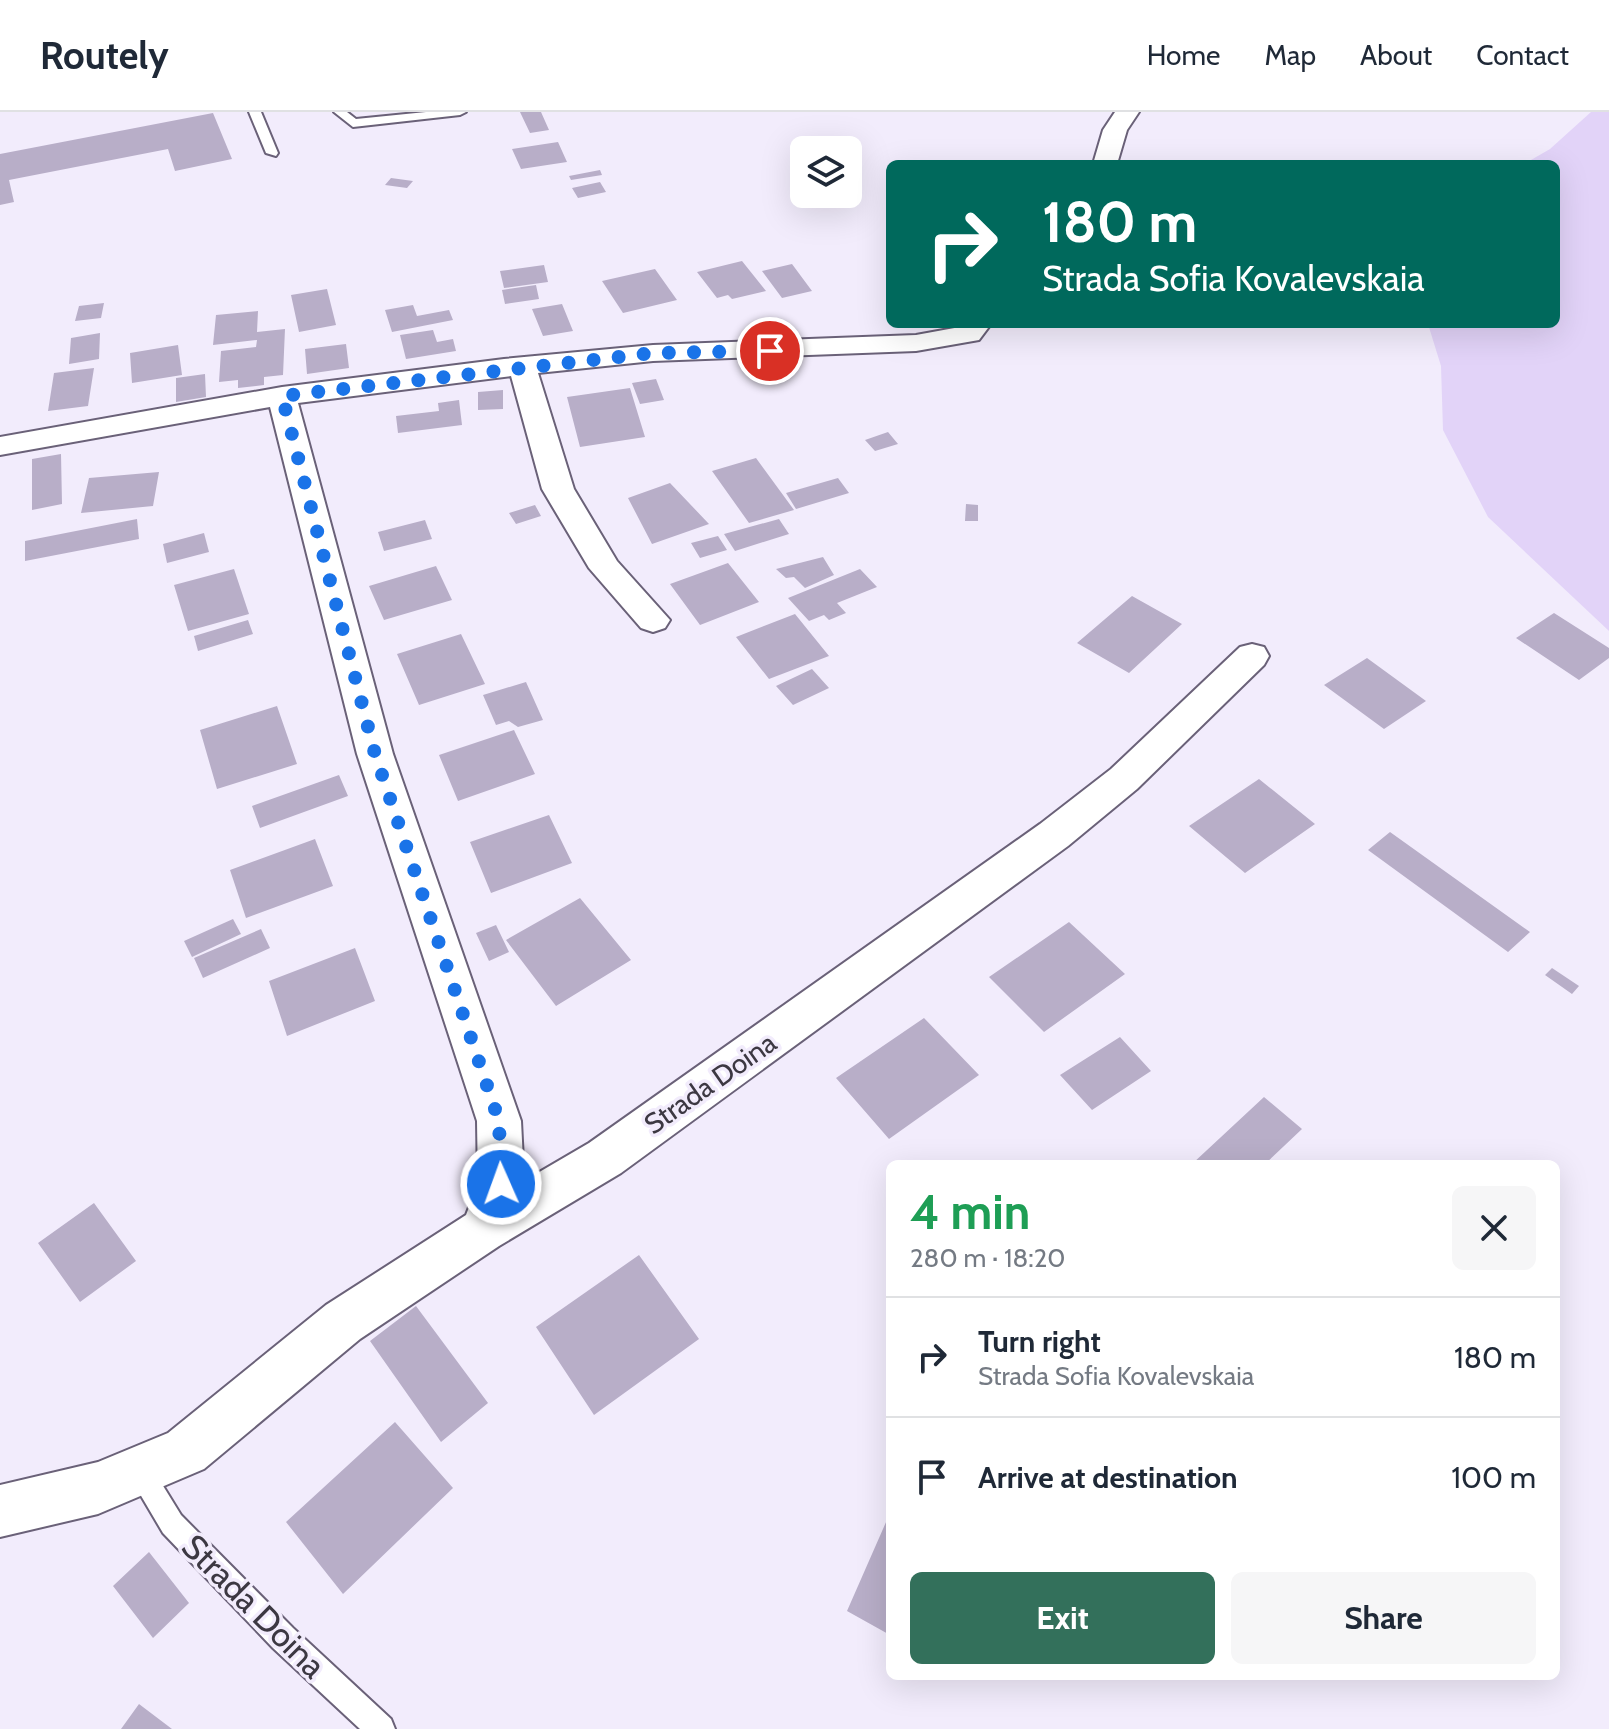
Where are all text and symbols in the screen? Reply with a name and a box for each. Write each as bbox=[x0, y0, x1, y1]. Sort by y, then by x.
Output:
text: Routely bbox=[40, 32, 169, 79]
text: Home bbox=[1147, 38, 1220, 72]
text: Map bbox=[1264, 38, 1316, 72]
text: About bbox=[1360, 38, 1432, 72]
text: Contact bbox=[1476, 38, 1569, 72]
map controls bbox=[790, 136, 862, 208]
button: layers bbox=[790, 136, 862, 208]
text: 180 m bbox=[1042, 188, 1197, 256]
icon: right bbox=[910, 192, 1014, 296]
text: Strada Sofia Kovalevskaia bbox=[1042, 256, 1425, 300]
pin bbox=[736, 317, 804, 385]
icon: arrive bbox=[748, 329, 792, 373]
street label: Strada Doina bbox=[637, 1025, 783, 1141]
position arrow bbox=[459, 1142, 543, 1226]
text: 4 min bbox=[910, 1183, 1030, 1241]
button: close bbox=[1452, 1186, 1536, 1270]
text: 280 m · 18:20 bbox=[910, 1242, 1065, 1274]
text: Turn right bbox=[978, 1323, 1101, 1360]
icon: right bbox=[910, 1335, 954, 1379]
text: 180 m bbox=[1454, 1339, 1536, 1376]
text: Strada Sofia Kovalevskaia bbox=[978, 1360, 1254, 1392]
icon: arrive bbox=[910, 1455, 954, 1499]
text: Arrive at destination bbox=[978, 1459, 1238, 1496]
text: 100 m bbox=[1451, 1459, 1536, 1496]
street label: Strada Doina bbox=[173, 1525, 335, 1687]
button: Exit bbox=[910, 1572, 1215, 1664]
button: Share bbox=[1231, 1572, 1536, 1664]

